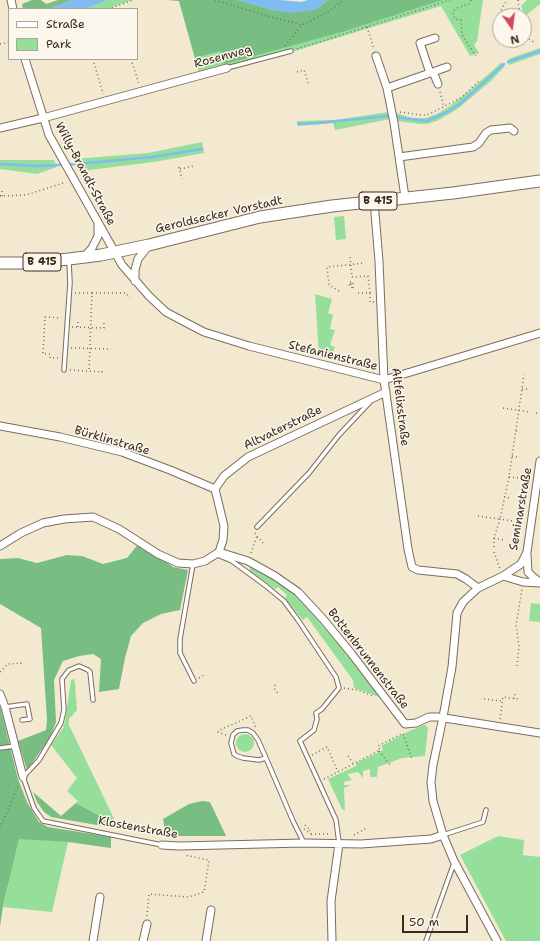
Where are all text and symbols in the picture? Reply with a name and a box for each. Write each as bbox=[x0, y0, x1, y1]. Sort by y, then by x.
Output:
legend bbox=[8, 8, 138, 60]
north arrow bbox=[492, 8, 532, 48]
text: Straße bbox=[46, 16, 85, 32]
text: N bbox=[509, 31, 521, 47]
text: Park bbox=[46, 36, 72, 52]
street label: Rosenweg bbox=[193, 42, 253, 72]
street label: Willy-Brandt-Straße bbox=[52, 120, 118, 228]
road number: B 415 bbox=[359, 192, 397, 210]
street label: Geroldsecker Vorstadt bbox=[154, 193, 284, 237]
road number: B 415 bbox=[23, 253, 61, 271]
street label: Stefanienstraße bbox=[287, 338, 379, 374]
street label: Altfelixstraße bbox=[388, 367, 412, 447]
street label: Altvaterstraße bbox=[242, 403, 324, 453]
street label: Bürklinstraße bbox=[73, 423, 151, 459]
street label: Seminarstraße bbox=[507, 466, 535, 552]
street label: Bottenbrunnenstraße bbox=[324, 606, 412, 712]
street label: Klostenstraße bbox=[97, 814, 179, 842]
scale bar bbox=[404, 907, 470, 933]
text: 50 m bbox=[409, 914, 439, 930]

